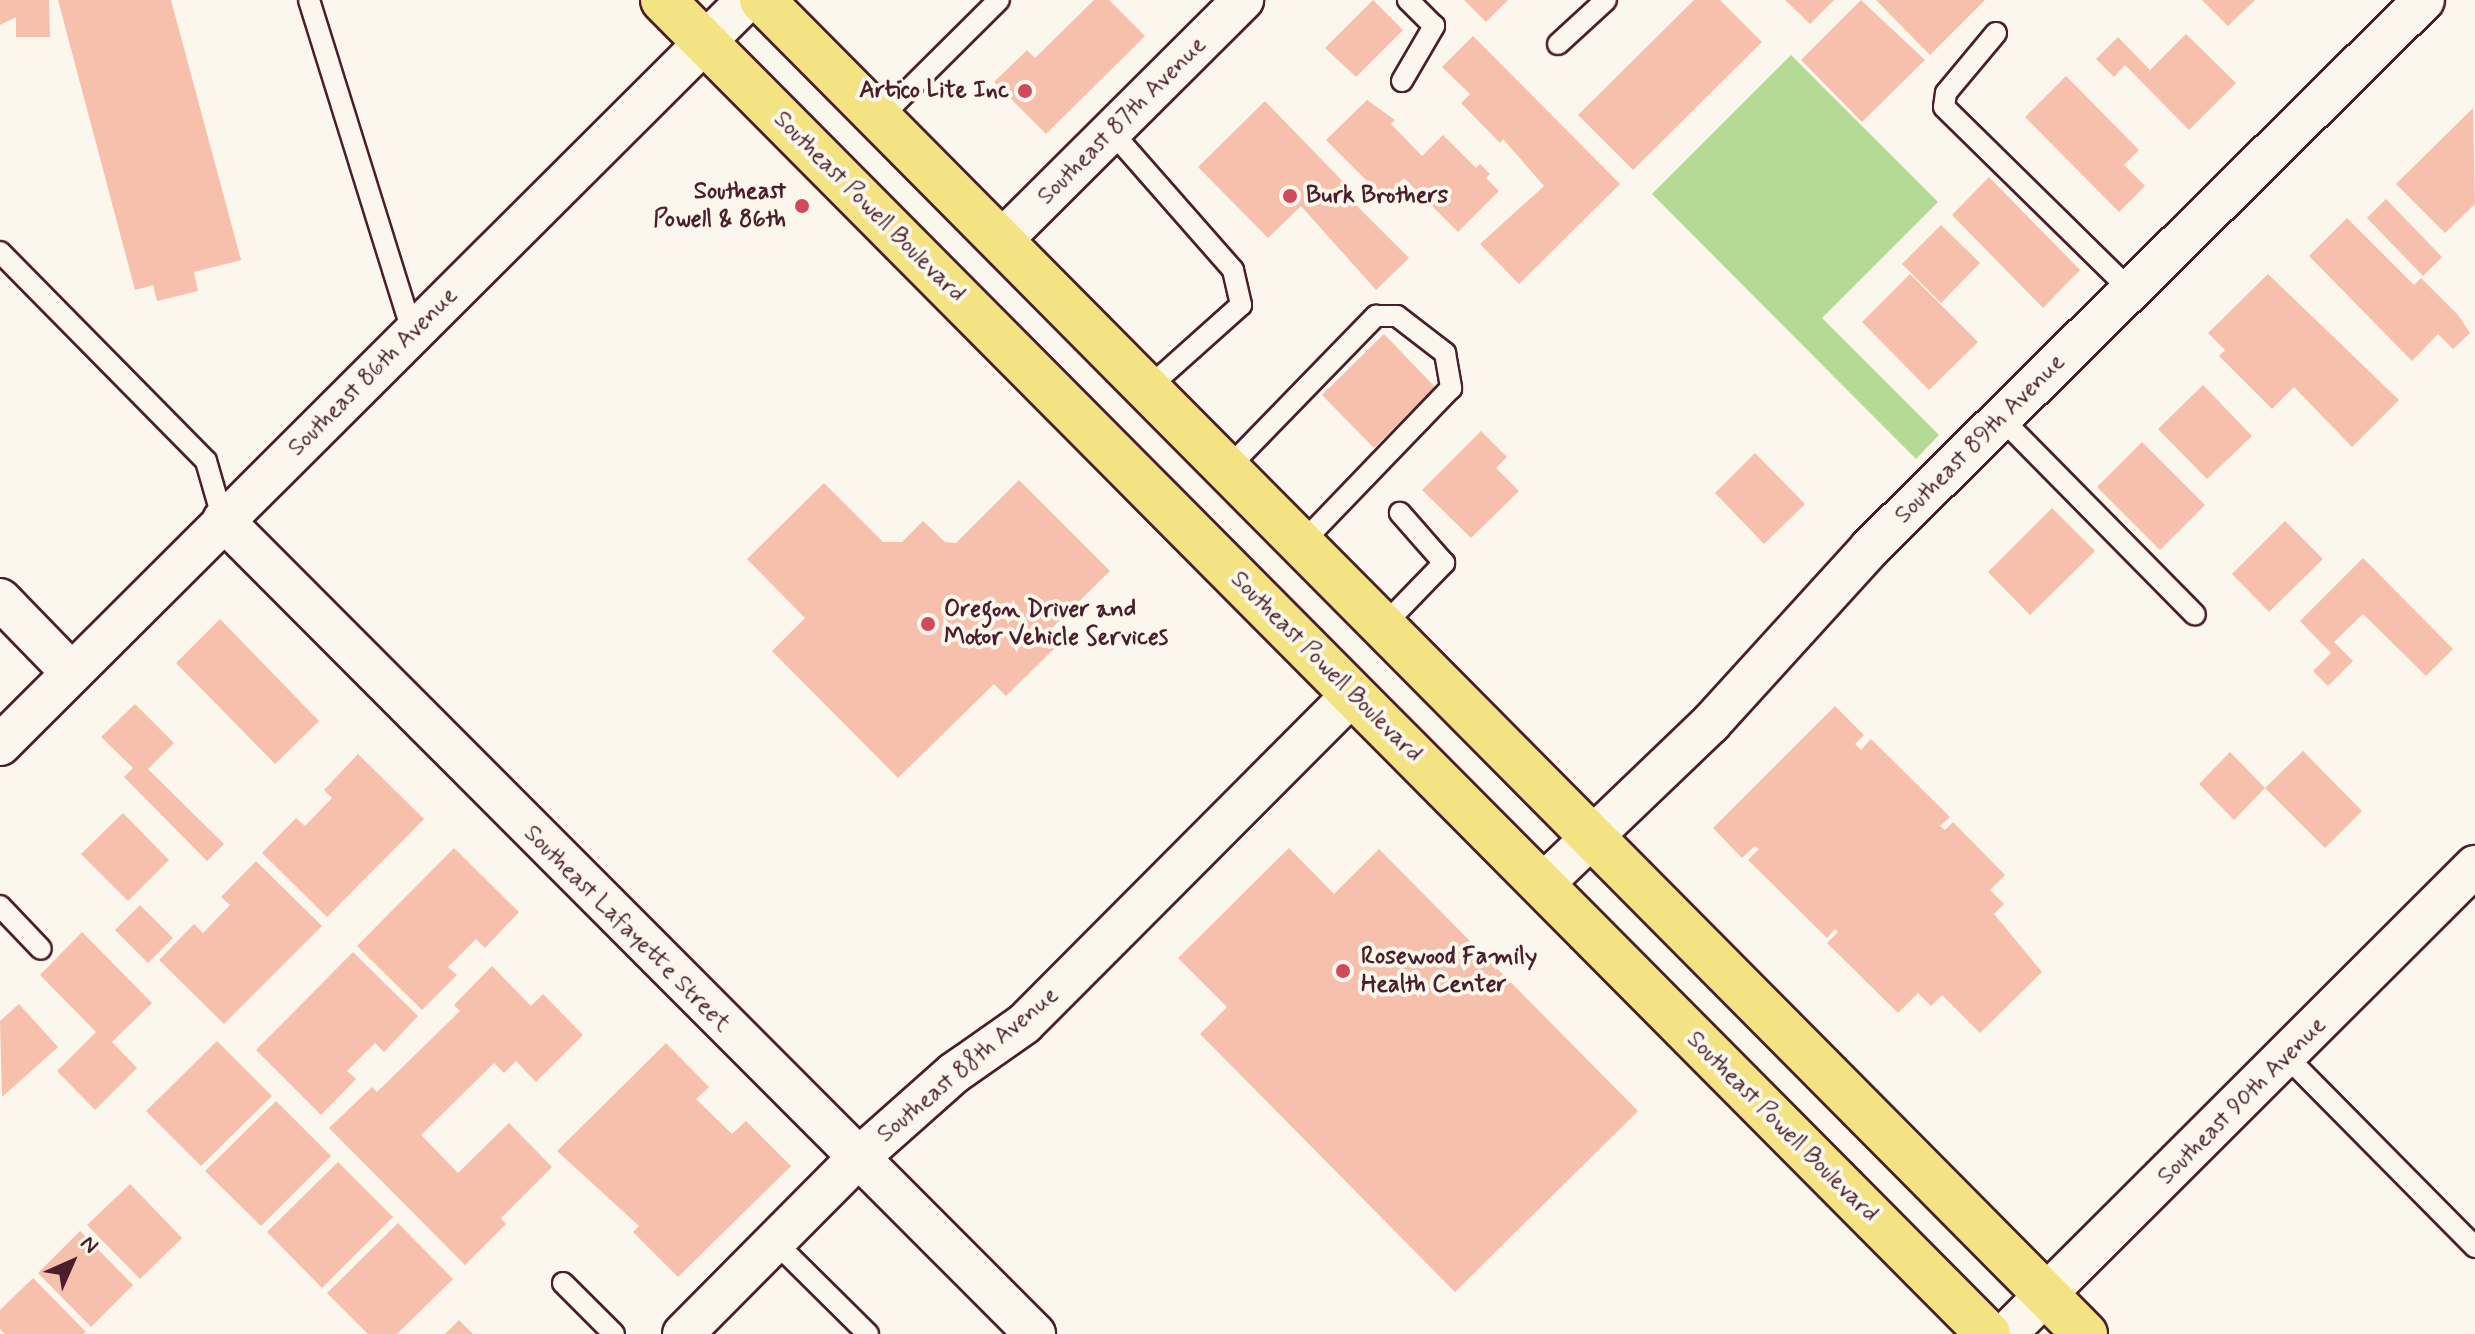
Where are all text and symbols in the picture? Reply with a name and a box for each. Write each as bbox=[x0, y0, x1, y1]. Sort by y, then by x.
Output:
street label: Southeast 87th Avenue bbox=[1032, 31, 1212, 211]
place label: Artico Lite Inc bbox=[860, 77, 1009, 105]
marker: Artico Lite Inc bbox=[1016, 82, 1034, 100]
street label: Southeast Powell Boulevard bbox=[767, 105, 971, 309]
place label: Southeast Powell & 86th bbox=[653, 178, 786, 234]
place label: Burk Brothers bbox=[1306, 182, 1448, 210]
marker: Burk Brothers bbox=[1281, 187, 1299, 205]
marker: Southeast Powell & 86th bbox=[793, 197, 811, 215]
street label: Southeast 86th Avenue bbox=[282, 281, 464, 463]
street label: Southeast 89th Avenue bbox=[1889, 348, 2071, 530]
street label: Southeast Powell Boulevard bbox=[1224, 565, 1428, 769]
place label: Oregon Driver and Motor Vehicle Services bbox=[944, 596, 1169, 652]
marker: Oregon Driver and Motor Vehicle Services bbox=[919, 615, 937, 633]
street label: Southeast Lafayette Street bbox=[517, 819, 737, 1039]
place label: Rosewood Family Health Center bbox=[1361, 943, 1531, 999]
marker: Rosewood Family Health Center bbox=[1332, 960, 1354, 982]
street label: Southeast 88th Avenue bbox=[872, 981, 1064, 1149]
street label: Southeast 90th Avenue bbox=[2152, 1011, 2332, 1191]
street label: Southeast Powell Boulevard bbox=[1680, 1025, 1884, 1229]
north arrow bbox=[32, 1222, 112, 1302]
text: N bbox=[74, 1230, 104, 1260]

